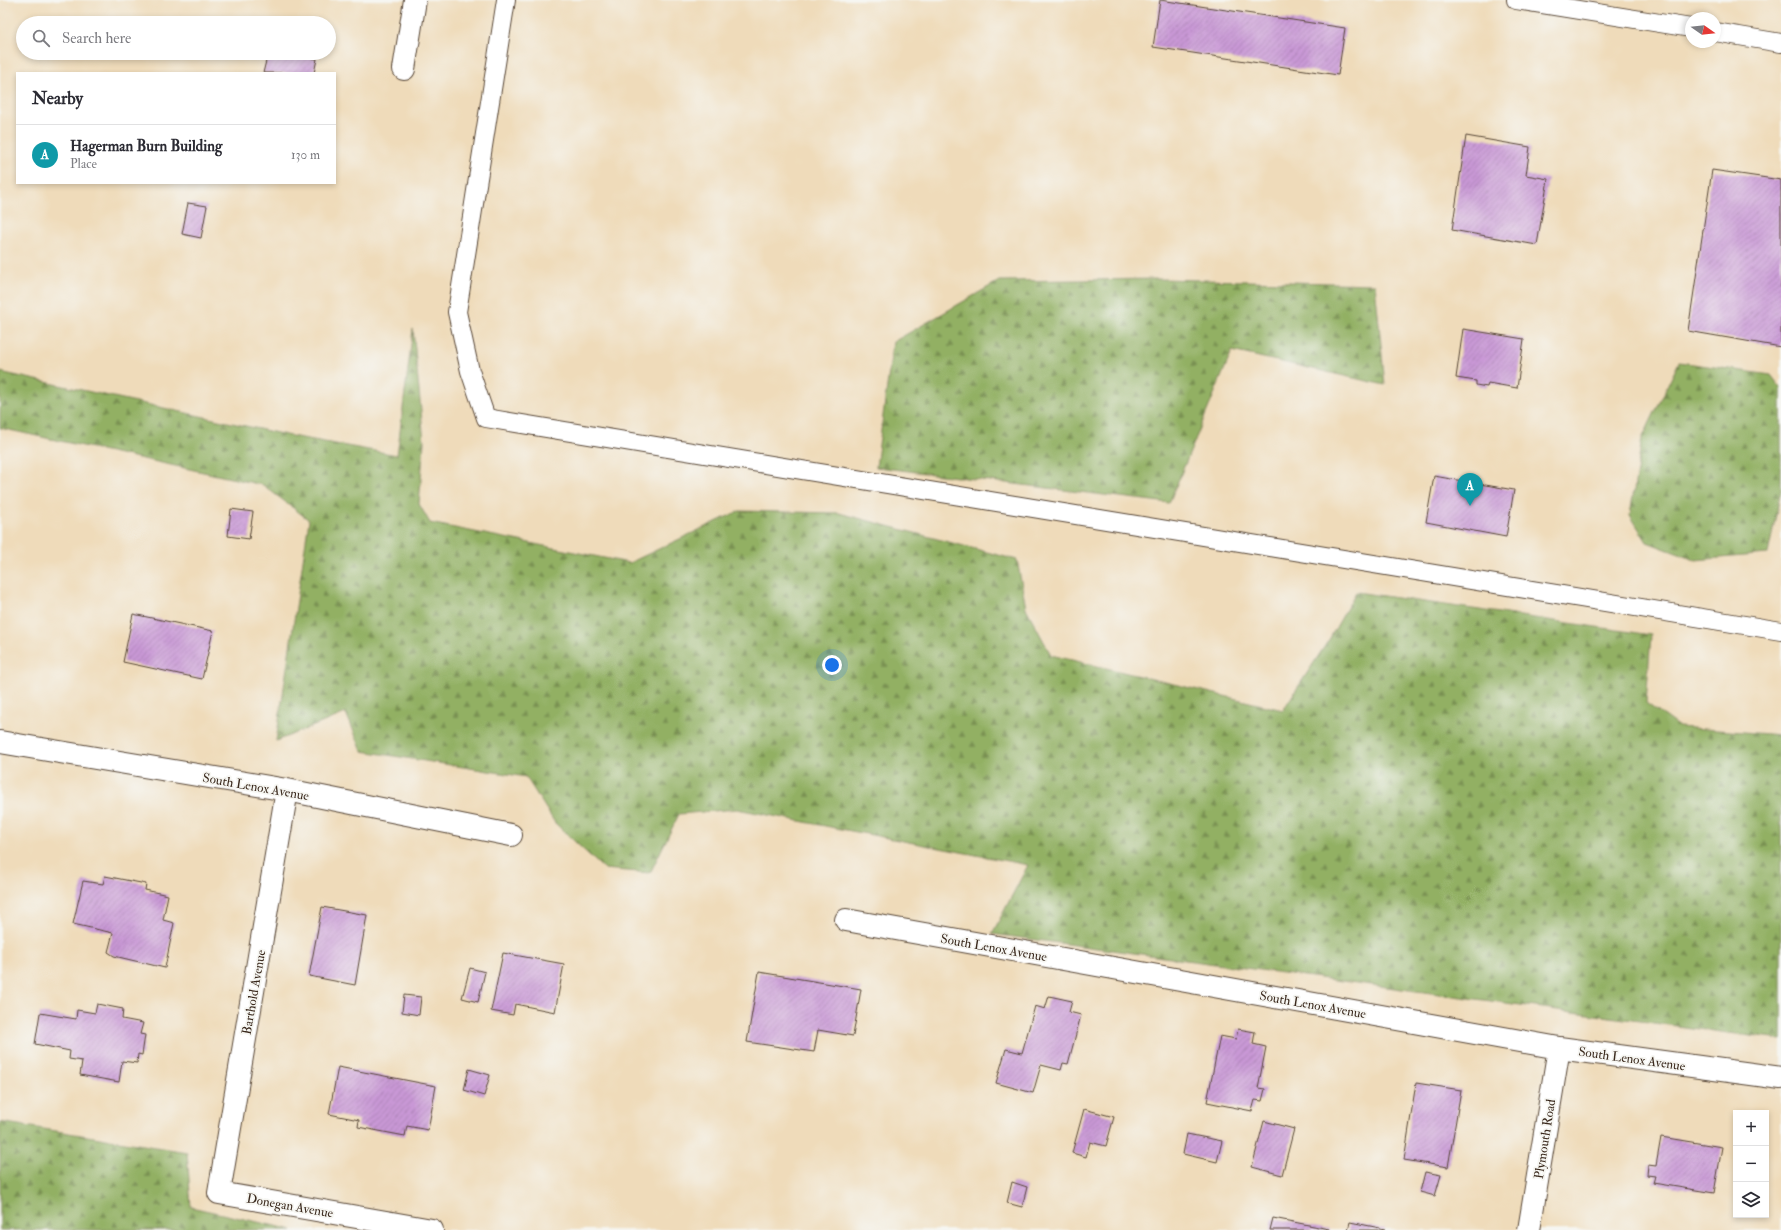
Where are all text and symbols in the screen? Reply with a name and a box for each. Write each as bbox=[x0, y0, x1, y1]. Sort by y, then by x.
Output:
north arrow bbox=[1685, 12, 1721, 48]
search box bbox=[16, 16, 336, 60]
icon: search bbox=[30, 27, 52, 49]
text: Search here bbox=[62, 29, 131, 48]
text: Nearby bbox=[32, 88, 83, 109]
text: Hagerman Burn Building bbox=[70, 137, 222, 156]
text: A bbox=[41, 147, 49, 163]
text: 130 m bbox=[291, 147, 320, 163]
text: Place bbox=[70, 156, 97, 172]
pin: A bbox=[1457, 473, 1483, 506]
your location bbox=[822, 655, 842, 675]
street label: South Lenox Avenue bbox=[201, 770, 311, 804]
street label: South Lenox Avenue bbox=[939, 931, 1049, 965]
street label: Barthold Avenue bbox=[239, 948, 269, 1036]
street label: South Lenox Avenue bbox=[1258, 988, 1368, 1022]
street label: South Lenox Avenue bbox=[1577, 1044, 1687, 1074]
street label: Plymouth Road bbox=[1531, 1098, 1560, 1180]
map controls bbox=[1733, 1110, 1769, 1218]
button: + bbox=[1733, 1110, 1769, 1146]
button: − bbox=[1733, 1146, 1769, 1182]
button: layers bbox=[1733, 1182, 1769, 1218]
street label: Donegan Avenue bbox=[245, 1190, 335, 1222]

